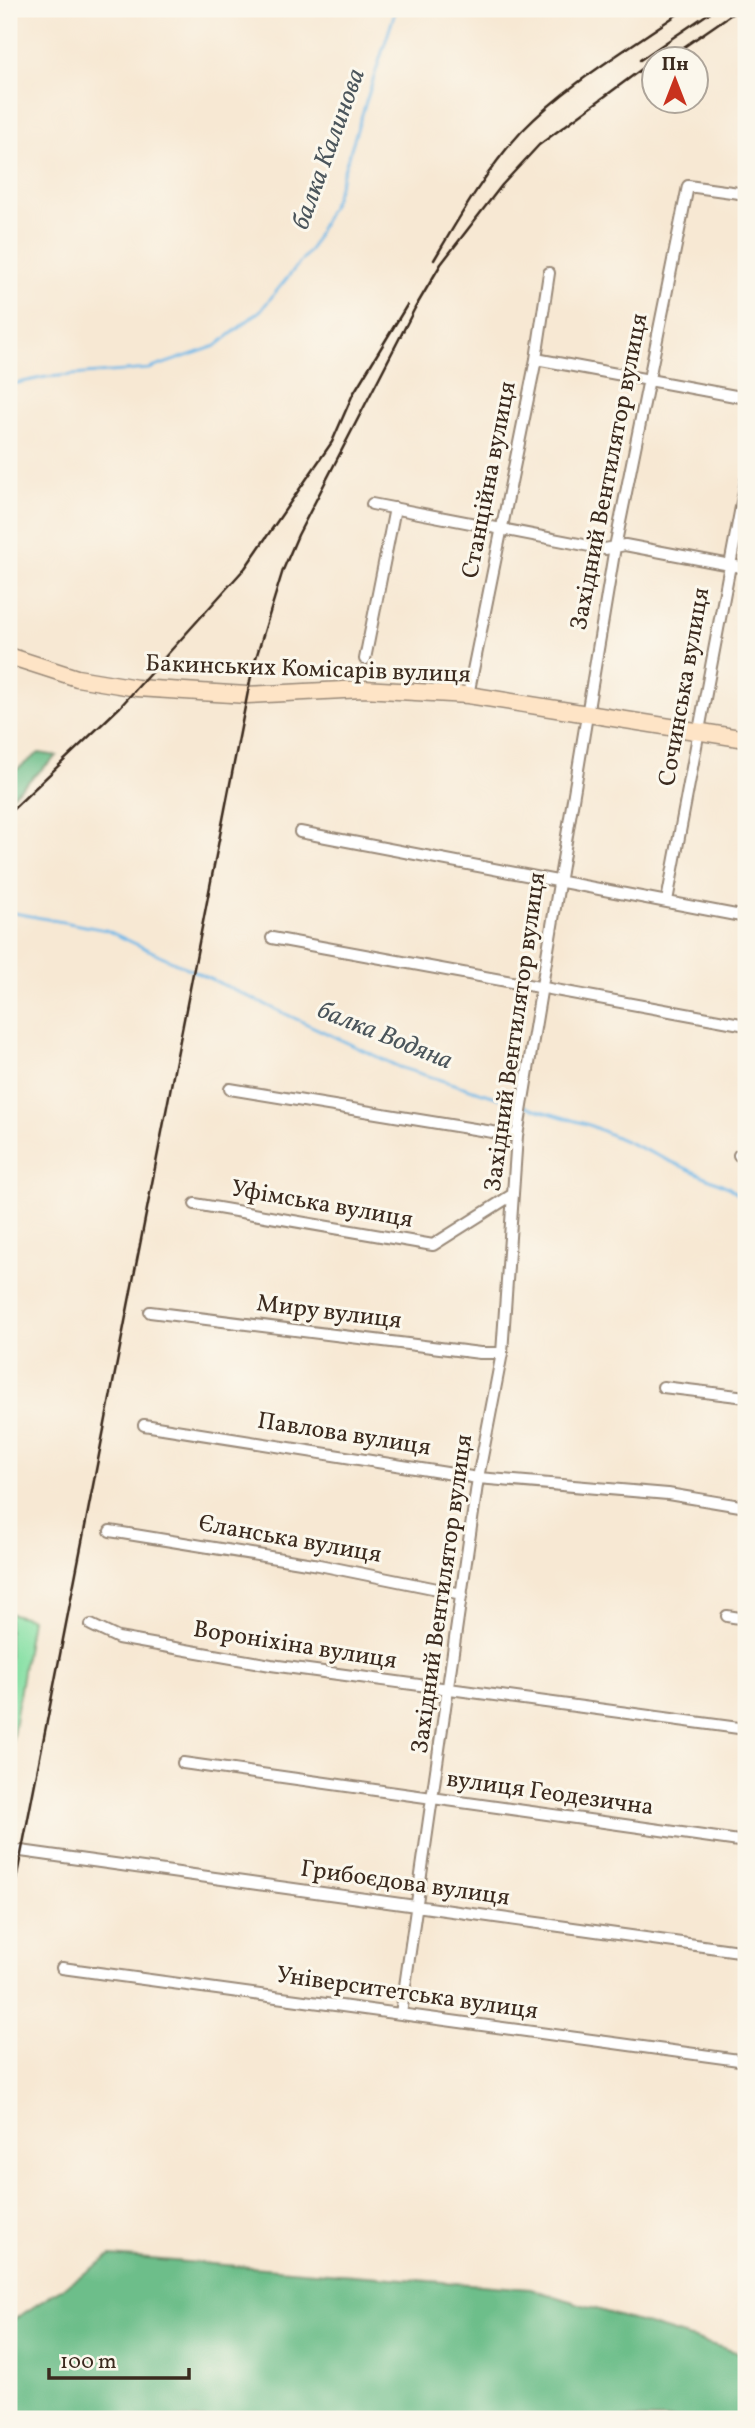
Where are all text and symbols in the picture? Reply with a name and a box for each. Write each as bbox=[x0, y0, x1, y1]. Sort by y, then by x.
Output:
north arrow bbox=[640, 46, 710, 116]
text: Пн bbox=[662, 52, 688, 78]
water label: балка Калинова bbox=[283, 64, 375, 234]
street label: Західний Вентилятор вулиця bbox=[563, 311, 657, 633]
street label: Станційна вулиця bbox=[454, 379, 526, 581]
street label: Сочинська вулиця bbox=[651, 585, 719, 789]
street label: Бакинських Комісарів вулиця bbox=[145, 647, 471, 693]
street label: Західний Вентилятор вулиця bbox=[477, 870, 555, 1194]
water label: балка Водяна bbox=[312, 993, 458, 1079]
street label: Уфімська вулиця bbox=[228, 1172, 416, 1238]
street label: Миру вулиця bbox=[254, 1287, 404, 1339]
street label: Павлова вулиця bbox=[255, 1404, 433, 1466]
street label: Західний Вентилятор вулиця bbox=[404, 1432, 482, 1756]
street label: Єланська вулиця bbox=[196, 1507, 384, 1573]
street label: Вороніхіна вулиця bbox=[191, 1613, 399, 1679]
street label: вулиця Геодезична bbox=[444, 1763, 656, 1825]
street label: Грибоєдова вулиця bbox=[298, 1852, 512, 1916]
street label: Університетська вулиця bbox=[274, 1959, 540, 2029]
scale bar bbox=[49, 2337, 189, 2381]
text: 100 m bbox=[60, 2348, 117, 2377]

